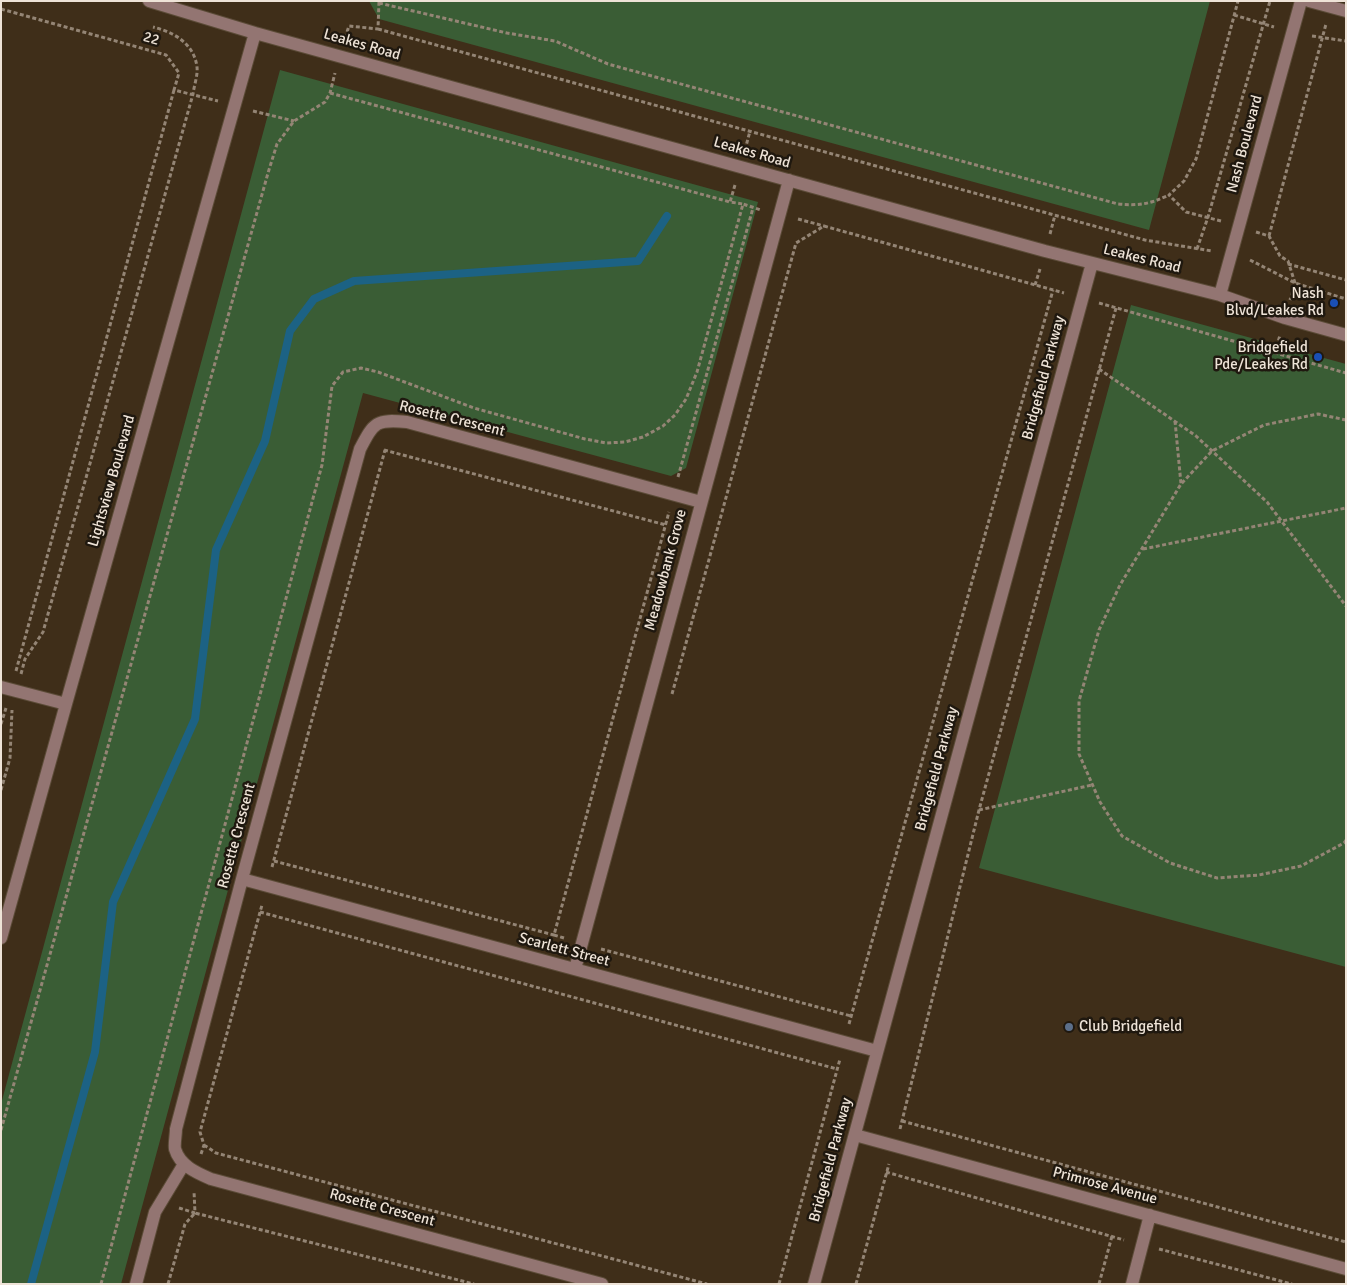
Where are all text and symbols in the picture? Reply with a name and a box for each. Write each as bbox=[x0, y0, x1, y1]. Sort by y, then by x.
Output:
street label: Leakes Road bbox=[321, 25, 403, 65]
street label: 22 bbox=[141, 28, 161, 50]
street label: Nash Boulevard bbox=[1223, 93, 1267, 195]
street label: Leakes Road bbox=[711, 133, 793, 173]
street label: Leakes Road bbox=[1101, 241, 1183, 277]
place label: Nash Blvd/Leakes Rd bbox=[1226, 285, 1324, 320]
marker: Nash Blvd/Leakes Rd bbox=[1328, 297, 1340, 309]
street label: Bridgefield Parkway bbox=[1019, 314, 1069, 442]
place label: Bridgefield Pde/Leakes Rd bbox=[1214, 339, 1308, 374]
marker: Bridgefield Pde/Leakes Rd bbox=[1312, 351, 1324, 363]
street label: Rosette Crescent bbox=[397, 397, 507, 441]
street label: Lightsview Boulevard bbox=[85, 413, 139, 549]
street label: Meadowbank Grove bbox=[641, 507, 691, 633]
street label: Bridgefield Parkway bbox=[912, 705, 962, 833]
street label: Rosette Crescent bbox=[214, 781, 260, 891]
street label: Scarlett Street bbox=[517, 929, 611, 971]
place label: Club Bridgefield bbox=[1079, 1018, 1182, 1036]
marker: Club Bridgefield bbox=[1063, 1021, 1075, 1033]
street label: Bridgefield Parkway bbox=[806, 1096, 856, 1224]
street label: Primrose Avenue bbox=[1051, 1163, 1159, 1209]
street label: Rosette Crescent bbox=[327, 1185, 437, 1231]

